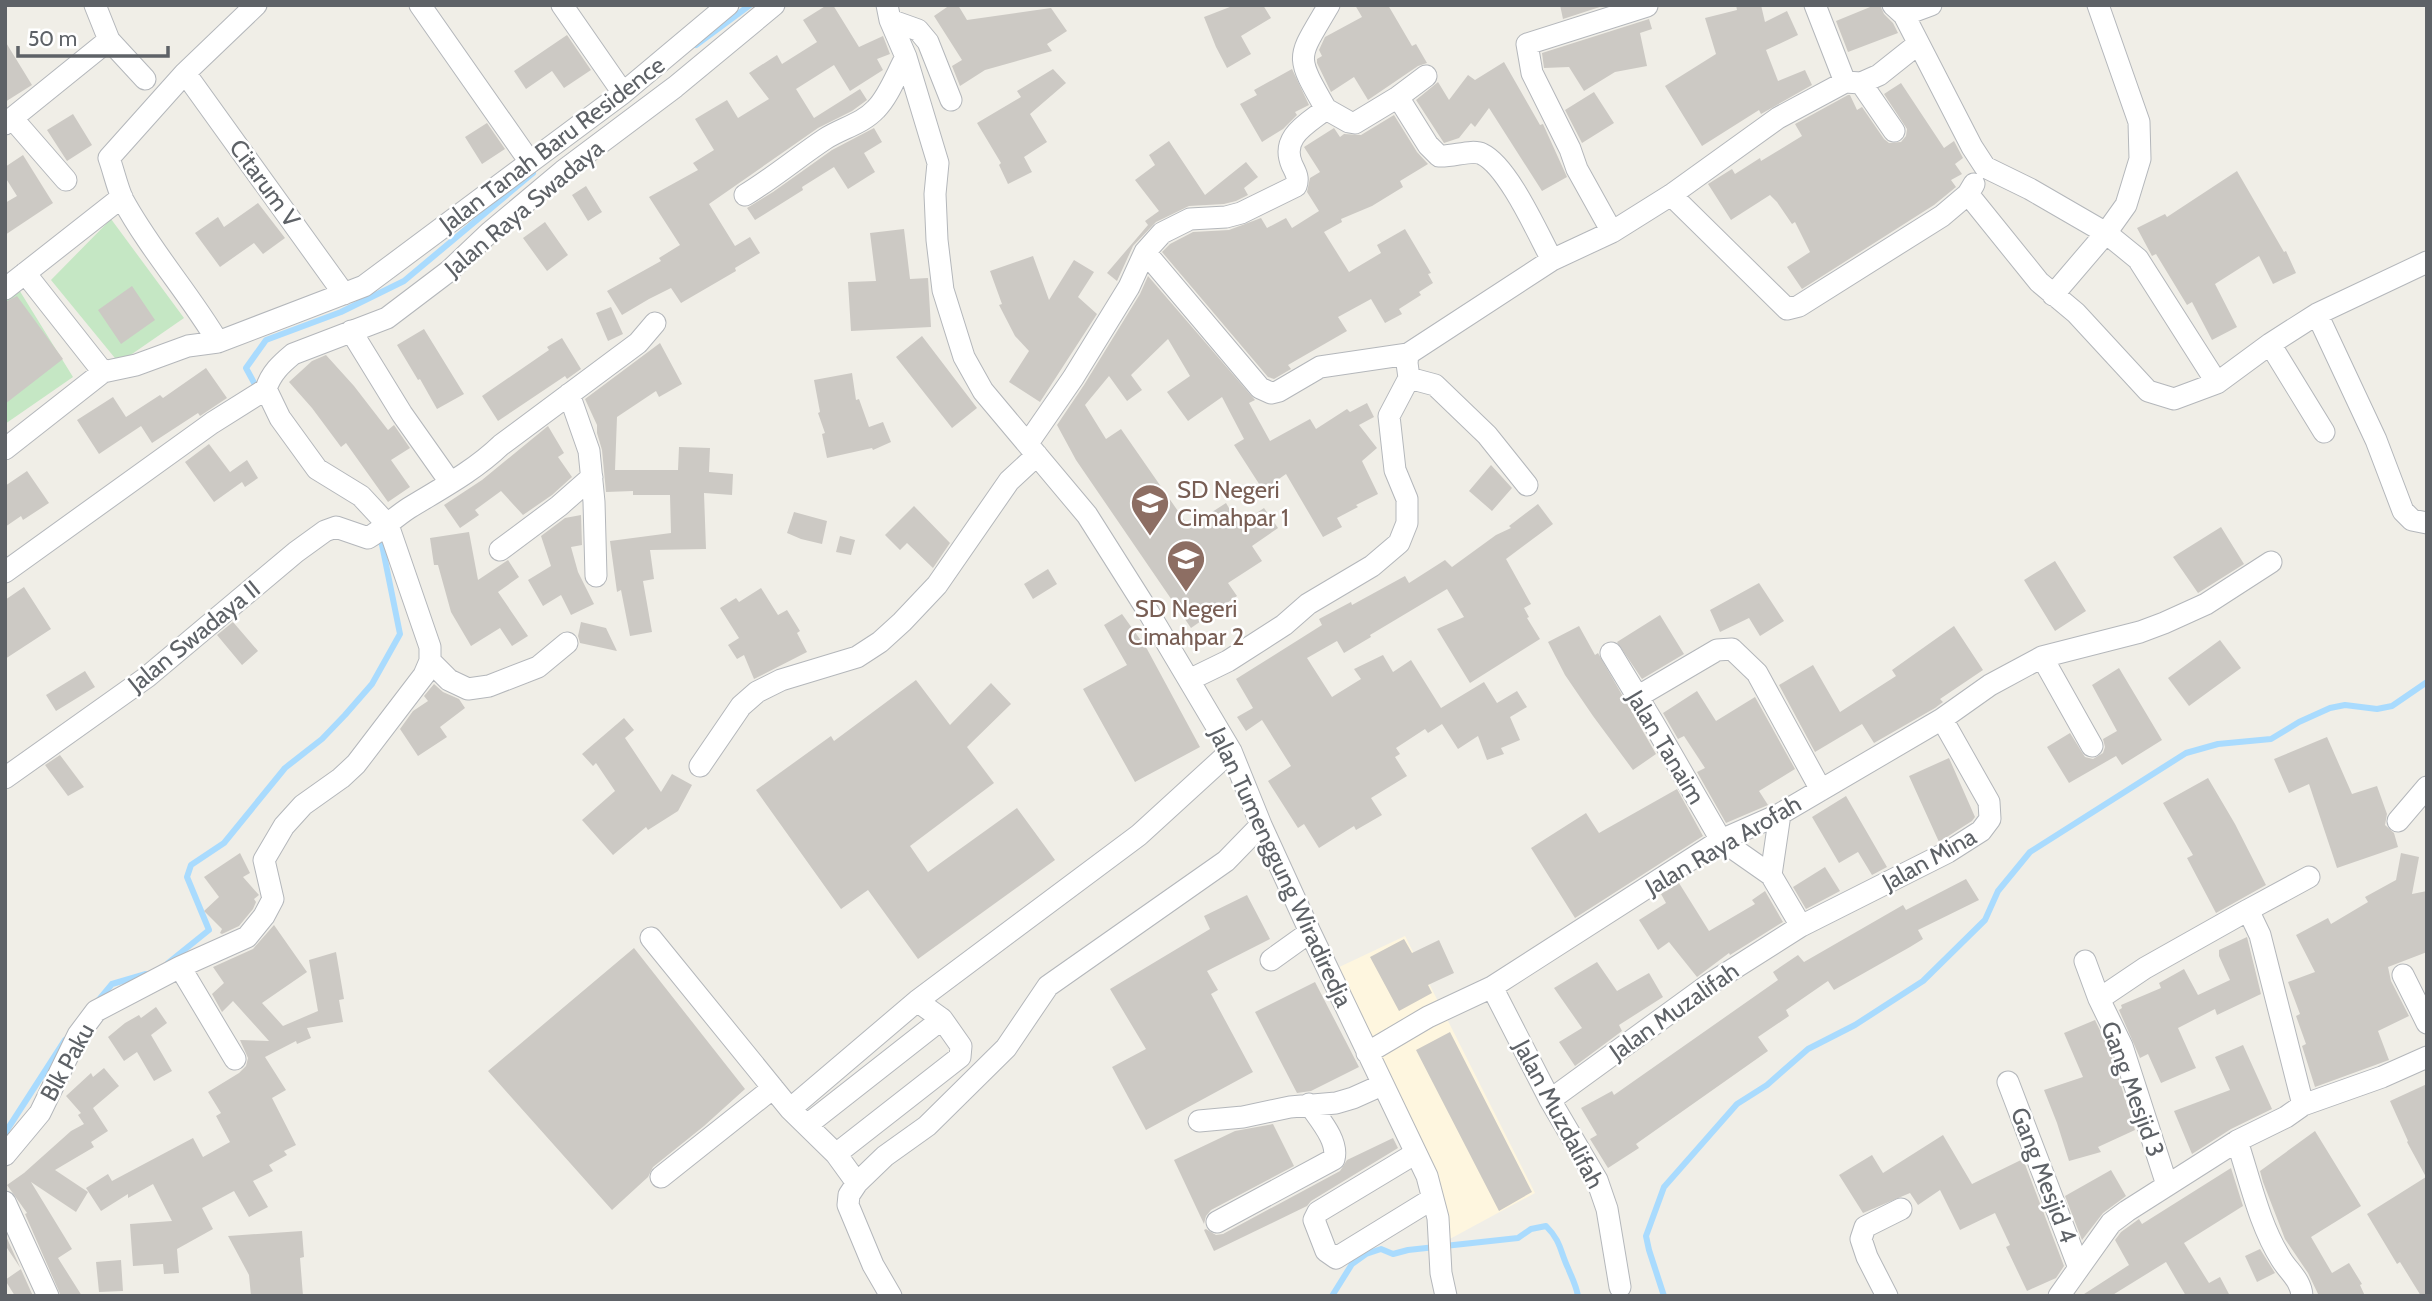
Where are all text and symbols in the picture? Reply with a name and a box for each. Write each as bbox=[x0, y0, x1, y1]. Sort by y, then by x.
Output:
scale bar bbox=[18, 14, 168, 58]
text: 50 m bbox=[28, 26, 77, 51]
street label: Jalan Tanah Baru Residence bbox=[433, 50, 670, 239]
street label: Citarum V bbox=[223, 133, 307, 233]
street label: Jalan Raya Swadaya bbox=[438, 133, 610, 283]
place label: SD Negeri Cimahpar 1 bbox=[1177, 475, 1289, 532]
school or university icon: SD Negeri Cimahpar 1 bbox=[1129, 482, 1171, 537]
school or university icon: SD Negeri Cimahpar 2 bbox=[1165, 538, 1207, 593]
street label: Jalan Swadaya II bbox=[121, 574, 266, 699]
place label: SD Negeri Cimahpar 2 bbox=[1128, 594, 1244, 651]
street label: Jalan Tanaim bbox=[1620, 684, 1711, 809]
street label: Jalan Tumenggung Wiradiredja bbox=[1203, 722, 1359, 1012]
street label: Jalan Raya Arofah bbox=[1639, 789, 1806, 902]
street label: Jalan Mina bbox=[1876, 821, 1981, 897]
street label: Jalan Muzalifah bbox=[1603, 956, 1744, 1067]
street label: Gang Mesjid 3 bbox=[2095, 1017, 2171, 1161]
street label: Blk Paku bbox=[34, 1018, 100, 1106]
street label: Jalan Muzdalifah bbox=[1507, 1034, 1610, 1193]
street label: Gang Mesjid 4 bbox=[2005, 1103, 2083, 1247]

